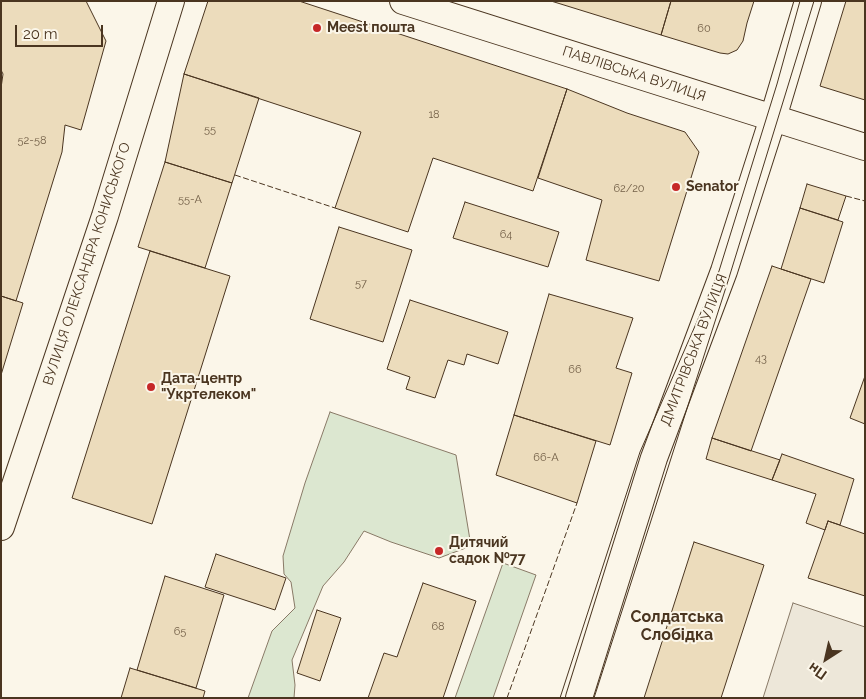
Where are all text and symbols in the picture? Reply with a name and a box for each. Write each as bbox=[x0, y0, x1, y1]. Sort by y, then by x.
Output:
scale bar bbox=[18, 15, 105, 47]
place label: Meest пошта bbox=[327, 20, 415, 36]
marker: Meest пошта bbox=[311, 22, 323, 34]
house number: 60 bbox=[697, 22, 711, 36]
text: 20 m bbox=[23, 25, 58, 43]
street label: ПАВЛІВСЬКА ВУЛИЦЯ bbox=[560, 43, 708, 105]
house number: 18 bbox=[428, 108, 440, 122]
house number: 55 bbox=[204, 123, 216, 137]
house number: 52-58 bbox=[18, 134, 46, 148]
street label: ВУЛИЦЯ ОЛЕКСАНДРА КОНИСЬКОГО bbox=[40, 140, 134, 388]
place label: Senator bbox=[686, 179, 739, 195]
marker: Senator bbox=[670, 181, 682, 193]
house number: 62/20 bbox=[613, 182, 645, 196]
house number: 55-А bbox=[178, 193, 202, 207]
house number: 64 bbox=[500, 228, 512, 242]
street label: ДМИТРІВСЬКА ВУЛИЦЯ bbox=[657, 272, 731, 428]
house number: 57 bbox=[355, 277, 367, 291]
house number: 43 bbox=[755, 352, 767, 366]
house number: 66 bbox=[568, 363, 582, 377]
place label: Дата-центр "Укртелеком" bbox=[161, 371, 256, 404]
marker: Дата-центр "Укртелеком" bbox=[145, 381, 157, 393]
house number: 66-А bbox=[533, 451, 559, 465]
place label: Дитячий садок №77 bbox=[449, 535, 526, 568]
marker: Дитячий садок №77 bbox=[433, 545, 445, 557]
district label: Солдатська Слобідка bbox=[630, 607, 724, 645]
house number: 68 bbox=[431, 620, 445, 634]
house number: 65 bbox=[174, 625, 186, 639]
north arrow bbox=[801, 634, 851, 684]
text: Пн bbox=[805, 659, 830, 683]

